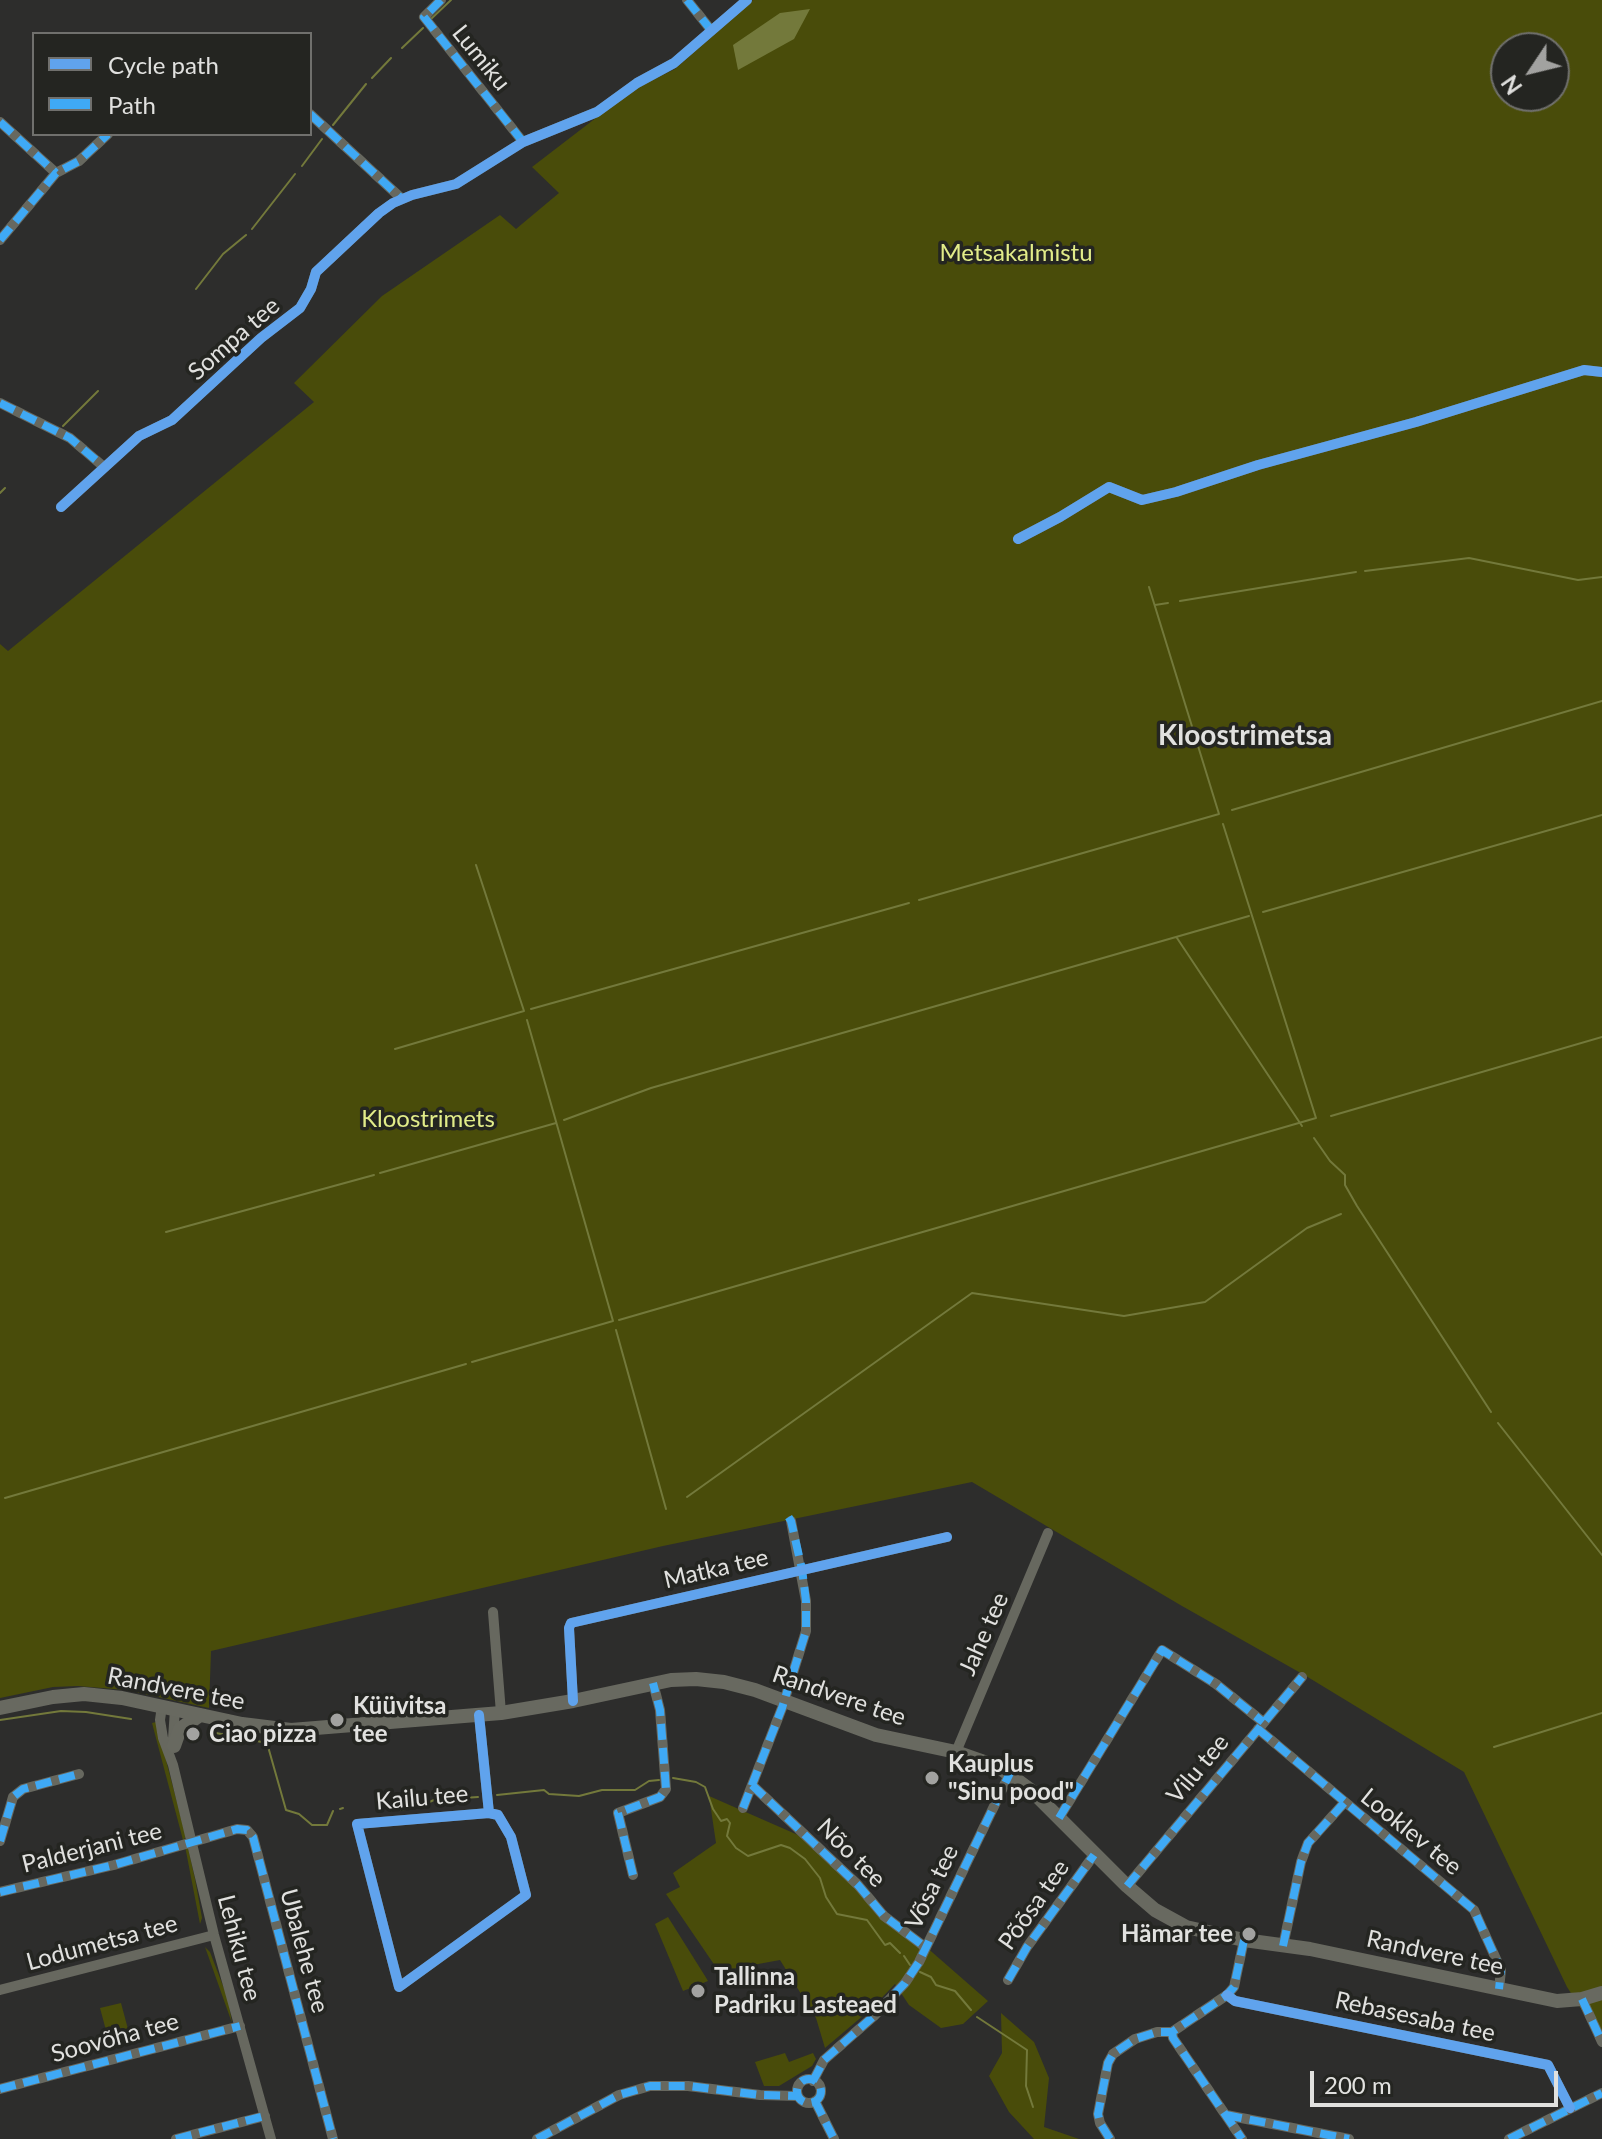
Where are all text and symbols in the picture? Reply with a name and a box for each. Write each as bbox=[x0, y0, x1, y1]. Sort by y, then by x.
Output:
street label: Lumiku bbox=[446, 19, 516, 97]
legend bbox=[32, 32, 312, 136]
north arrow bbox=[1490, 32, 1570, 112]
text: Cycle path bbox=[108, 50, 219, 79]
text: N bbox=[1496, 70, 1527, 100]
text: Path bbox=[108, 90, 156, 119]
park label: Metsakalmistu bbox=[939, 239, 1093, 267]
street label: Sompa tee bbox=[182, 291, 286, 387]
district label: Kloostrimetsa bbox=[1158, 719, 1332, 753]
park label: Kloostrimets bbox=[361, 1105, 495, 1133]
street label: Matka tee bbox=[661, 1543, 771, 1595]
street label: Jahe tee bbox=[953, 1588, 1015, 1680]
street label: Randvere tee bbox=[768, 1660, 910, 1732]
street label: Randvere tee bbox=[105, 1662, 247, 1716]
place label: Küüvitsa tee bbox=[353, 1692, 446, 1748]
marker: Küüvitsa tee bbox=[328, 1711, 346, 1729]
place label: Ciao pizza bbox=[209, 1720, 317, 1748]
marker: Ciao pizza bbox=[184, 1725, 202, 1743]
street label: Vilu tee bbox=[1161, 1729, 1235, 1809]
place label: Kauplus "Sinu pood" bbox=[948, 1750, 1074, 1806]
marker: Kauplus "Sinu pood" bbox=[923, 1769, 941, 1787]
street label: Kailu tee bbox=[375, 1780, 469, 1816]
street label: Looklev tee bbox=[1355, 1783, 1467, 1881]
street label: Nõo tee bbox=[811, 1813, 891, 1893]
street label: Palderjani tee bbox=[19, 1817, 165, 1879]
street label: Võsa tee bbox=[899, 1840, 965, 1934]
street label: Põõsa tee bbox=[993, 1854, 1075, 1956]
street label: Ubalehe tee bbox=[274, 1886, 334, 2016]
street label: Lehiku tee bbox=[211, 1892, 267, 2004]
street label: Lodumetsa tee bbox=[23, 1909, 181, 1977]
place label: Hämar tee bbox=[1121, 1920, 1233, 1948]
street label: Randvere tee bbox=[1364, 1924, 1506, 1982]
marker: Hämar tee bbox=[1240, 1925, 1258, 1943]
place label: Tallinna Padriku Lasteaed bbox=[714, 1963, 897, 2019]
marker: Tallinna Padriku Lasteaed bbox=[689, 1982, 707, 2000]
street label: Rebasesaba tee bbox=[1332, 1986, 1498, 2048]
street label: Soovõha tee bbox=[48, 2007, 182, 2069]
scale bar bbox=[1314, 2055, 1562, 2105]
text: 200 m bbox=[1324, 2070, 1392, 2099]

